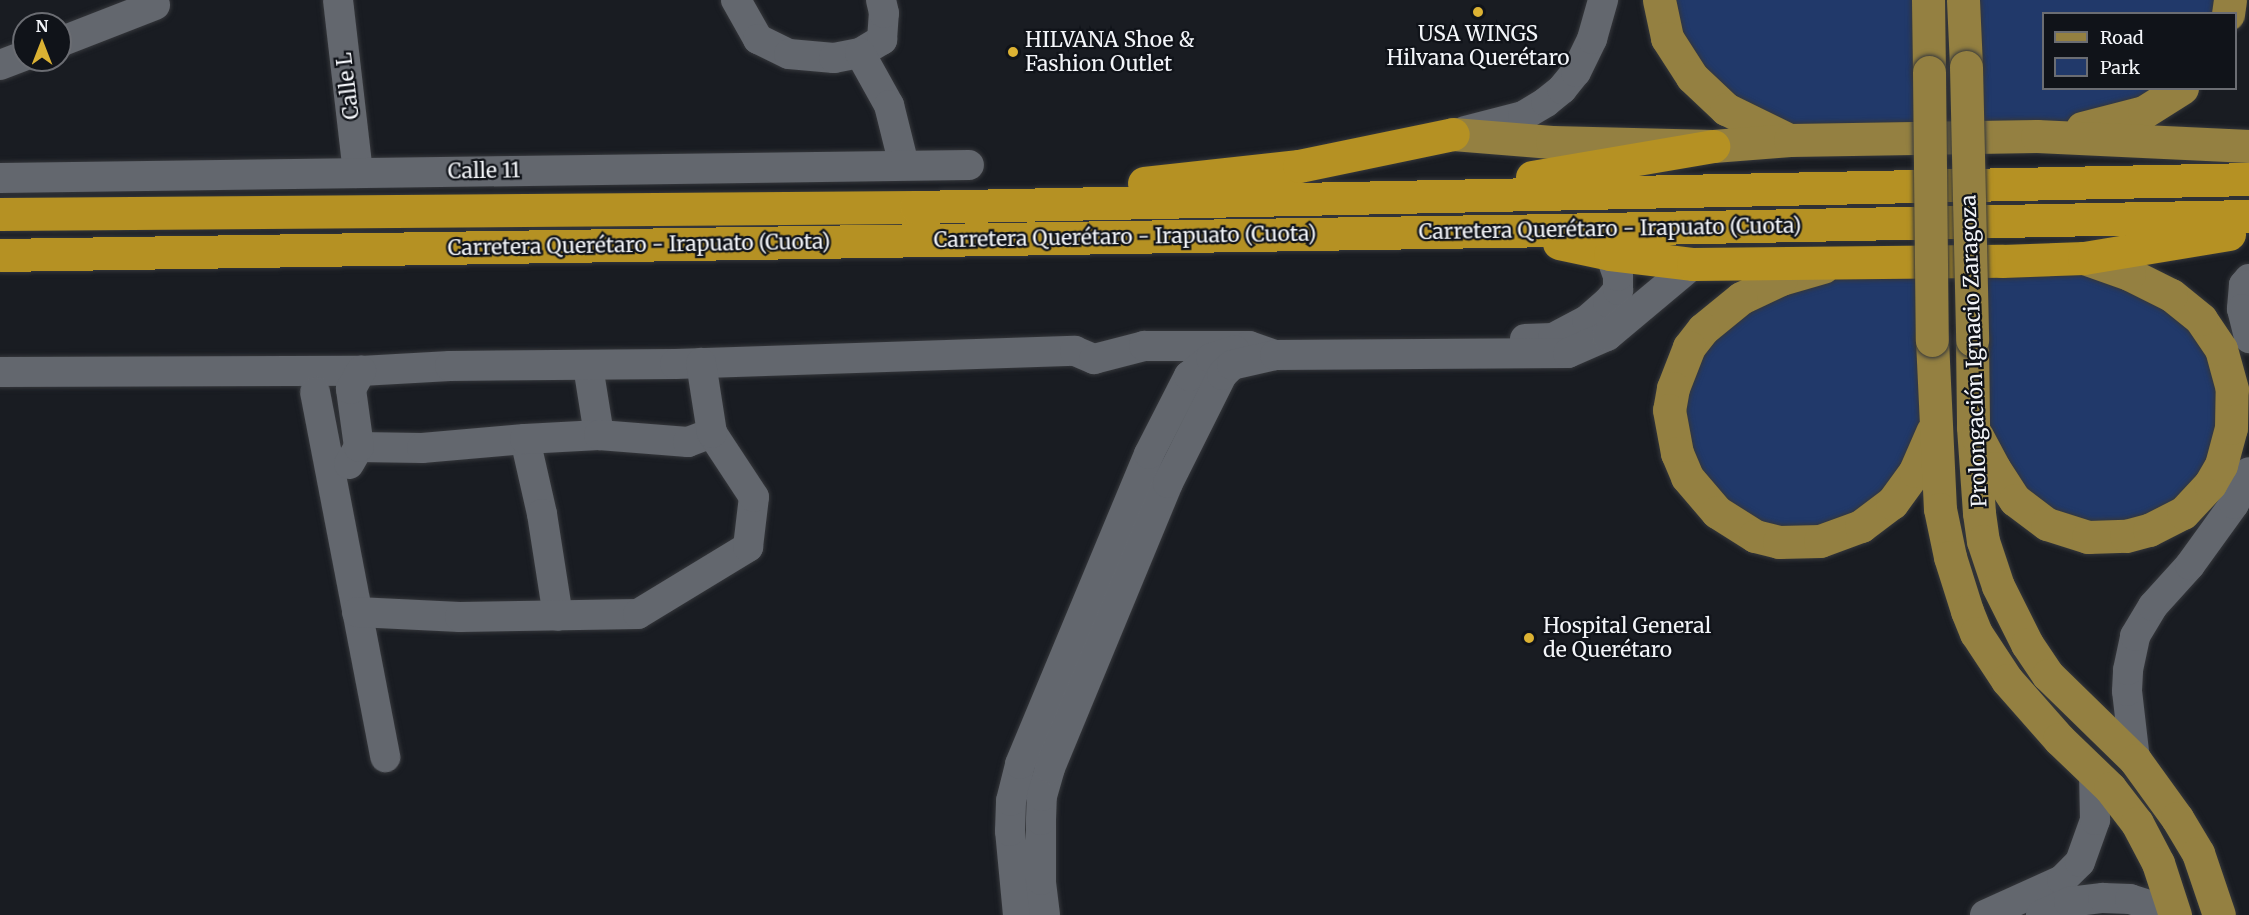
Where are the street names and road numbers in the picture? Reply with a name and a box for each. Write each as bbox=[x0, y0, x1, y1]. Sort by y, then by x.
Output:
street label: Calle L bbox=[331, 51, 365, 121]
street label: Calle 11 bbox=[448, 158, 520, 184]
street label: Prolongación Ignacio Zaragoza bbox=[1956, 194, 1992, 508]
street label: Carretera Querétaro - Irapuato (Cuota) bbox=[1418, 213, 1802, 245]
street label: Carretera Querétaro - Irapuato (Cuota) bbox=[933, 221, 1317, 253]
street label: Carretera Querétaro - Irapuato (Cuota) bbox=[447, 229, 831, 261]

